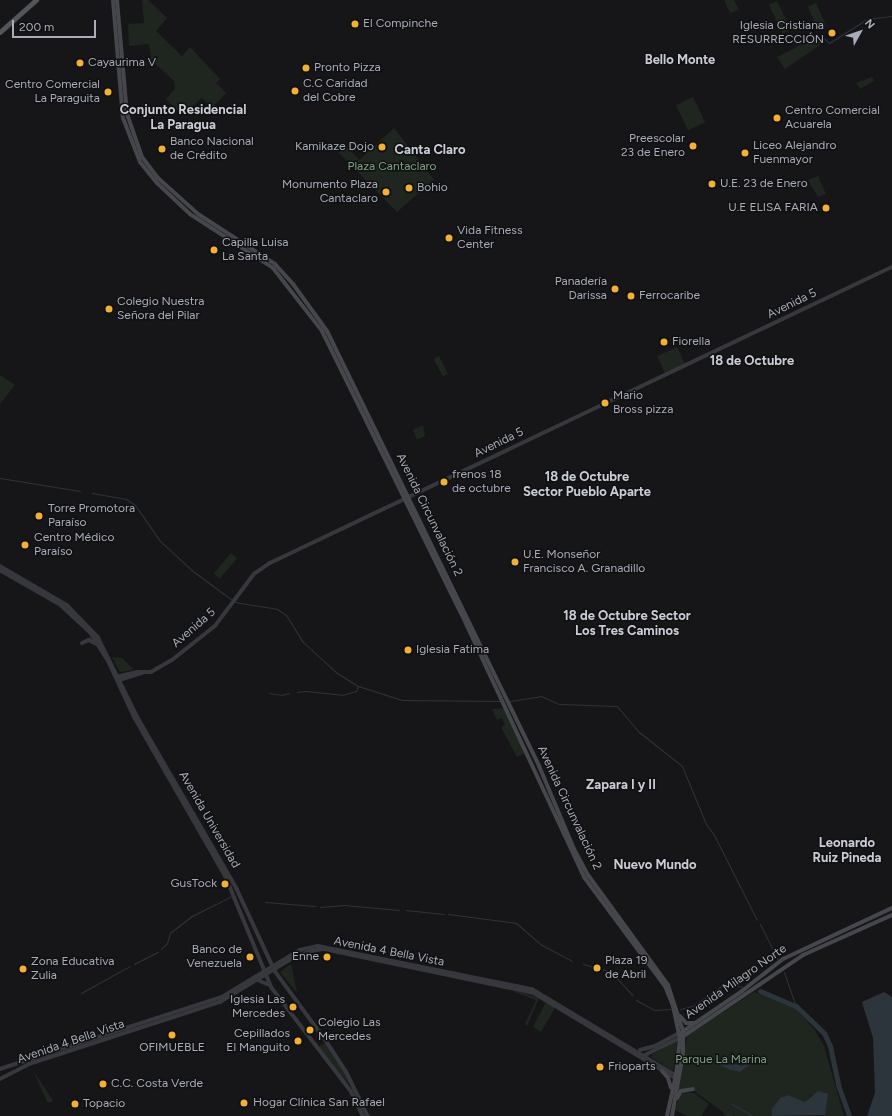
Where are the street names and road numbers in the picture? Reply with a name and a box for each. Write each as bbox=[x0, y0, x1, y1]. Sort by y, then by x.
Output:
street label: Avenida 5 bbox=[765, 286, 819, 322]
street label: Avenida 5 bbox=[472, 425, 526, 461]
street label: Avenida Circunvalación 2 bbox=[393, 451, 465, 579]
street label: Avenida 5 bbox=[169, 605, 219, 651]
street label: Avenida Circunvalación 2 bbox=[534, 744, 604, 872]
street label: Avenida Universidad bbox=[175, 769, 243, 871]
street label: Avenida 4 Bella Vista bbox=[333, 934, 445, 970]
street label: Avenida Milagro Norte bbox=[683, 942, 789, 1022]
street label: Avenida 4 Bella Vista bbox=[16, 1017, 126, 1067]

